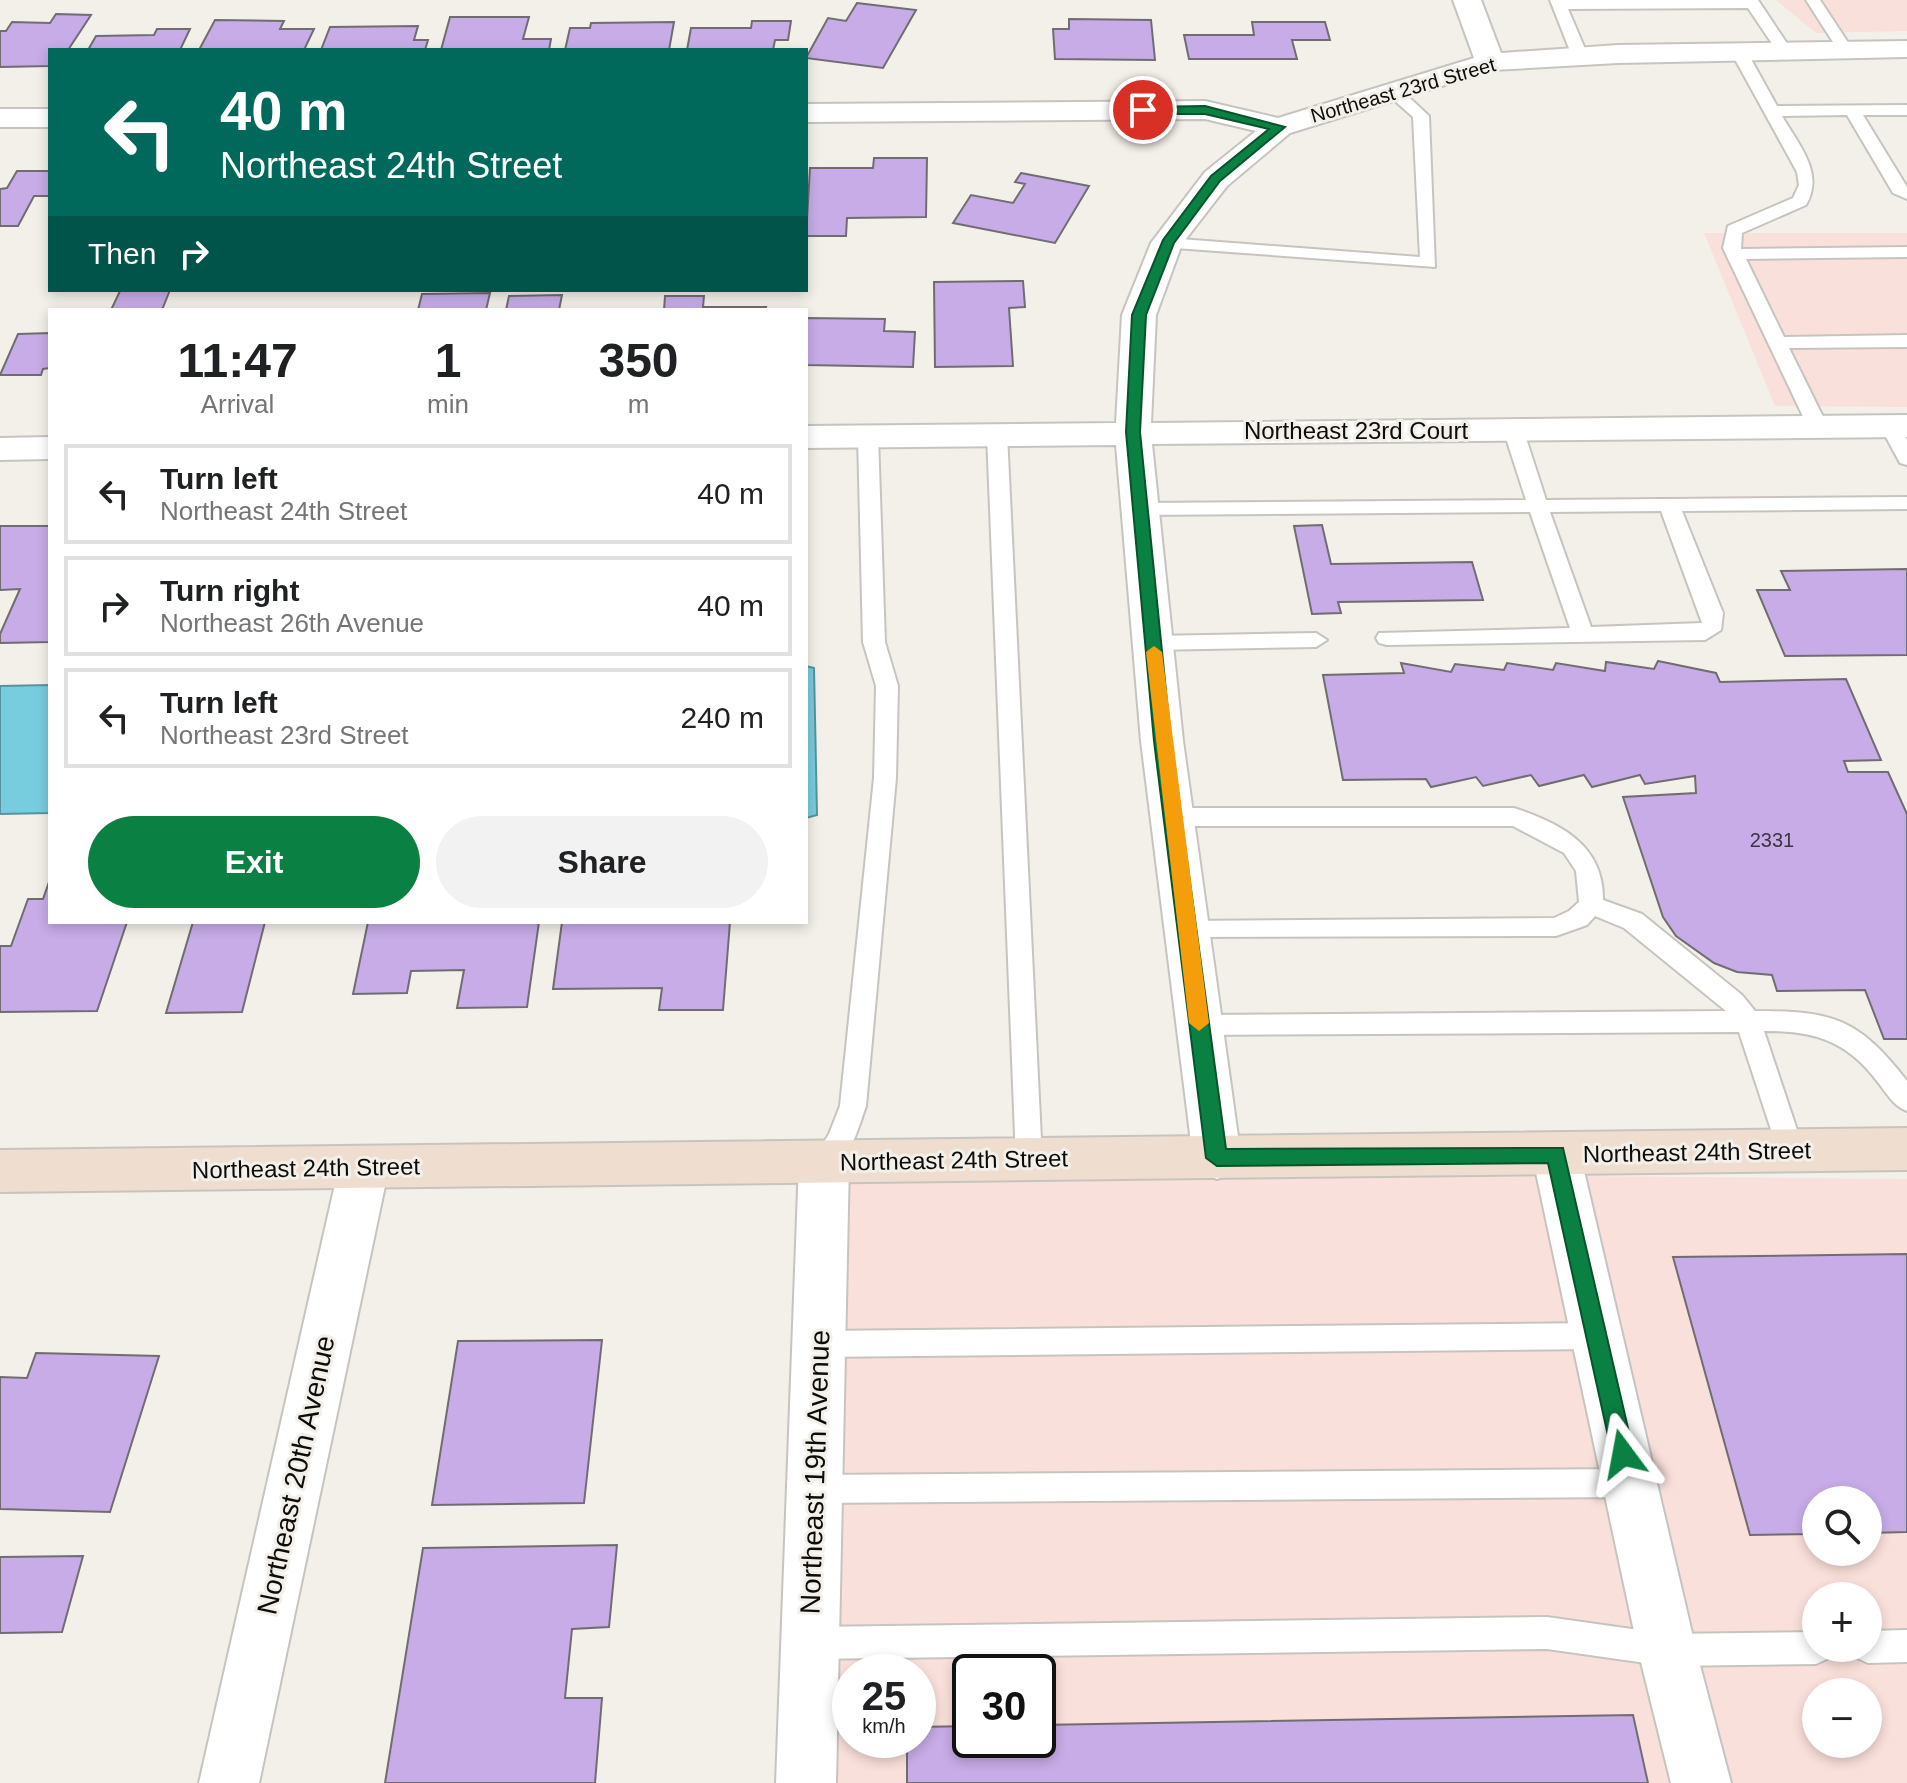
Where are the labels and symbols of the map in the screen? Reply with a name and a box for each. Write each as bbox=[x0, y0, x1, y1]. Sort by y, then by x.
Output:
street label: Northeast 23rd Street bbox=[1308, 53, 1498, 127]
pin bbox=[1109, 76, 1177, 144]
street label: Northeast 23rd Court bbox=[1244, 417, 1468, 444]
house number: 2331 bbox=[1750, 829, 1794, 851]
street label: Northeast 24th Street bbox=[1583, 1137, 1812, 1167]
street label: Northeast 24th Street bbox=[840, 1145, 1069, 1175]
street label: Northeast 24th Street bbox=[192, 1153, 421, 1183]
street label: Northeast 19th Avenue bbox=[795, 1329, 835, 1615]
street label: Northeast 20th Avenue bbox=[251, 1333, 341, 1617]
position arrow bbox=[1581, 1412, 1665, 1496]
speed limit sign: 30 bbox=[952, 1654, 1056, 1758]

